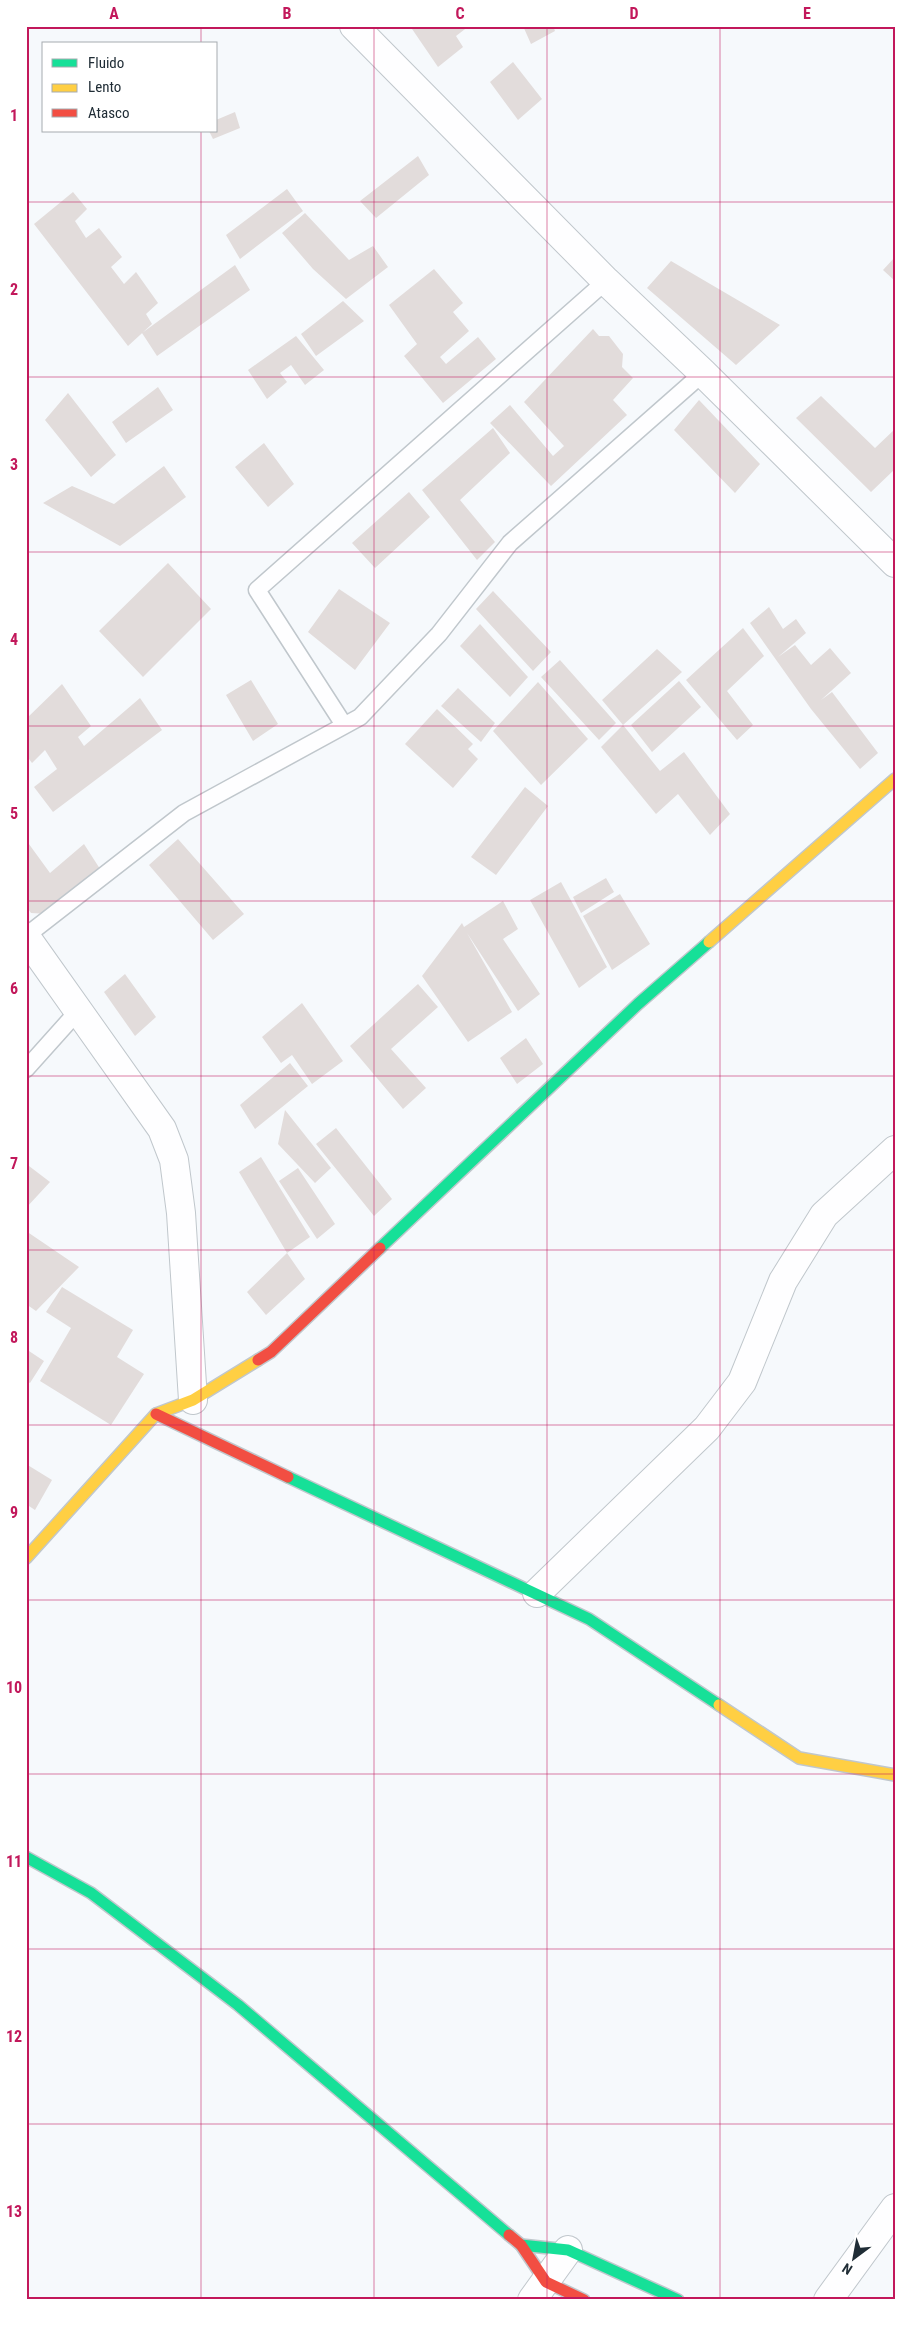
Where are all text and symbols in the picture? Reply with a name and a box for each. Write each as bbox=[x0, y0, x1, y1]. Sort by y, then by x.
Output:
text: A bbox=[109, 4, 119, 23]
text: B bbox=[283, 4, 292, 23]
text: C bbox=[455, 4, 465, 23]
text: D bbox=[629, 4, 639, 23]
text: E bbox=[803, 4, 811, 23]
legend bbox=[42, 42, 218, 132]
text: Fluido bbox=[88, 54, 124, 72]
text: Lento bbox=[88, 78, 121, 96]
text: Atasco bbox=[88, 104, 129, 122]
text: 1 bbox=[10, 106, 18, 125]
text: 2 bbox=[10, 280, 18, 299]
text: 3 bbox=[10, 455, 18, 474]
text: 4 bbox=[10, 630, 18, 649]
text: 5 bbox=[10, 804, 18, 823]
text: 6 bbox=[10, 979, 18, 998]
text: 7 bbox=[10, 1154, 18, 1173]
text: 8 bbox=[10, 1328, 18, 1347]
text: 9 bbox=[10, 1503, 18, 1522]
text: 10 bbox=[6, 1678, 22, 1697]
text: 11 bbox=[6, 1852, 22, 1871]
text: 12 bbox=[6, 2027, 22, 2046]
text: 13 bbox=[6, 2202, 22, 2221]
north arrow bbox=[828, 2234, 878, 2284]
text: N bbox=[839, 2260, 855, 2278]

